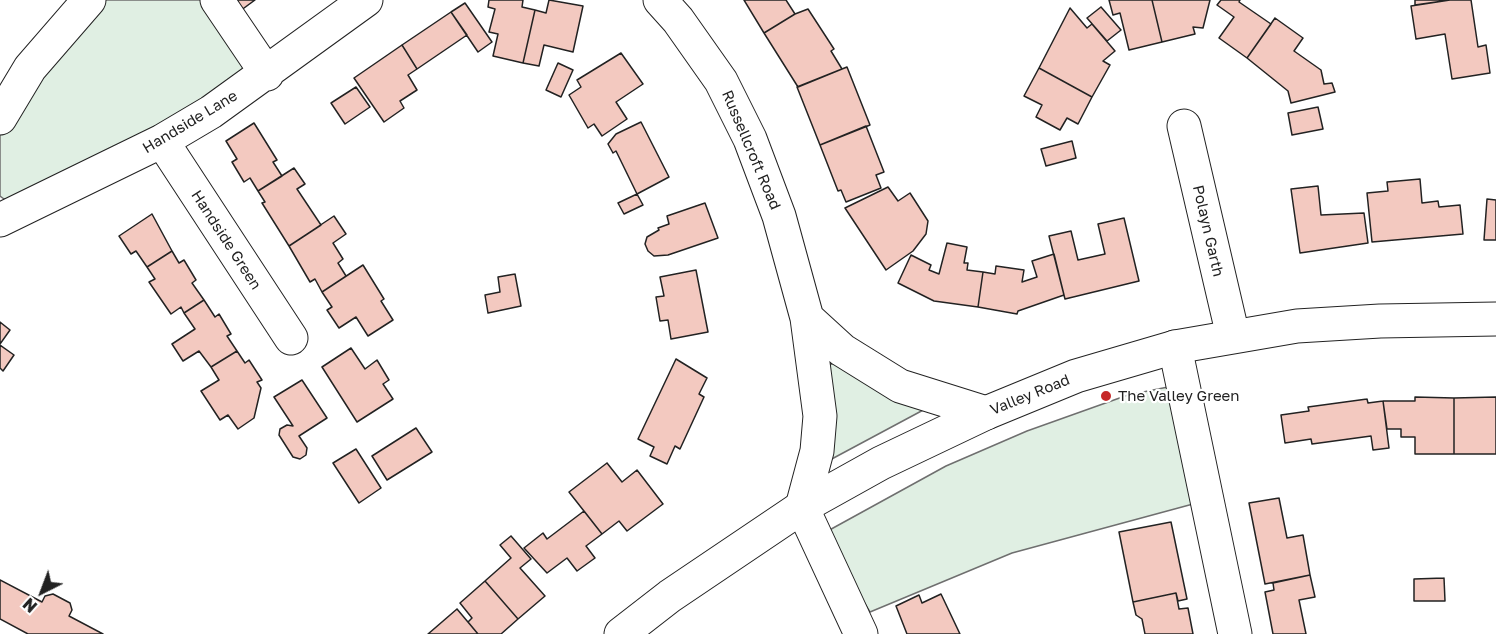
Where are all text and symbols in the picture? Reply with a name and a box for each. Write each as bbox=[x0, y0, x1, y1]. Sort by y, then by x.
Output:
street label: Handside Lane bbox=[139, 87, 241, 157]
street label: Russellcroft Road bbox=[718, 88, 784, 212]
street label: Polayn Garth bbox=[1189, 183, 1227, 279]
street label: Handside Green bbox=[187, 187, 265, 293]
street label: Valley Road bbox=[988, 371, 1072, 419]
place label: The Valley Green bbox=[1118, 387, 1239, 405]
marker: The Valley Green bbox=[1099, 389, 1113, 403]
north arrow bbox=[12, 562, 72, 622]
text: N bbox=[19, 594, 41, 617]

